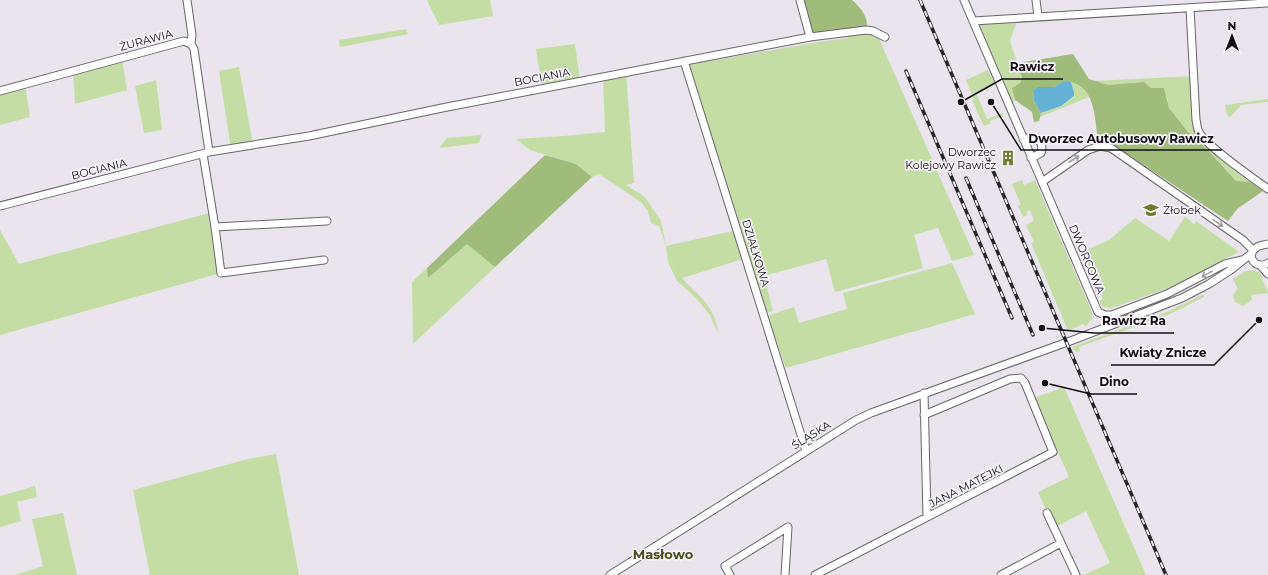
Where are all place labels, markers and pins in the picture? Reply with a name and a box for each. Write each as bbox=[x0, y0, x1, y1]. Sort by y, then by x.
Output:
callout: Rawicz bbox=[1002, 55, 1063, 79]
callout: Dworzec Autobusowy Rawicz bbox=[1021, 126, 1222, 150]
place label: Dworzec Kolejowy Rawicz bbox=[905, 145, 996, 172]
building icon: Dworzec Kolejowy Rawicz bbox=[999, 149, 1017, 167]
school or university icon: Żłobek bbox=[1142, 201, 1160, 219]
place label: Żłobek bbox=[1163, 203, 1201, 217]
callout: Rawicz Ra bbox=[1094, 309, 1174, 333]
callout: Kwiaty Znicze bbox=[1111, 341, 1214, 365]
callout: Dino bbox=[1091, 370, 1137, 394]

